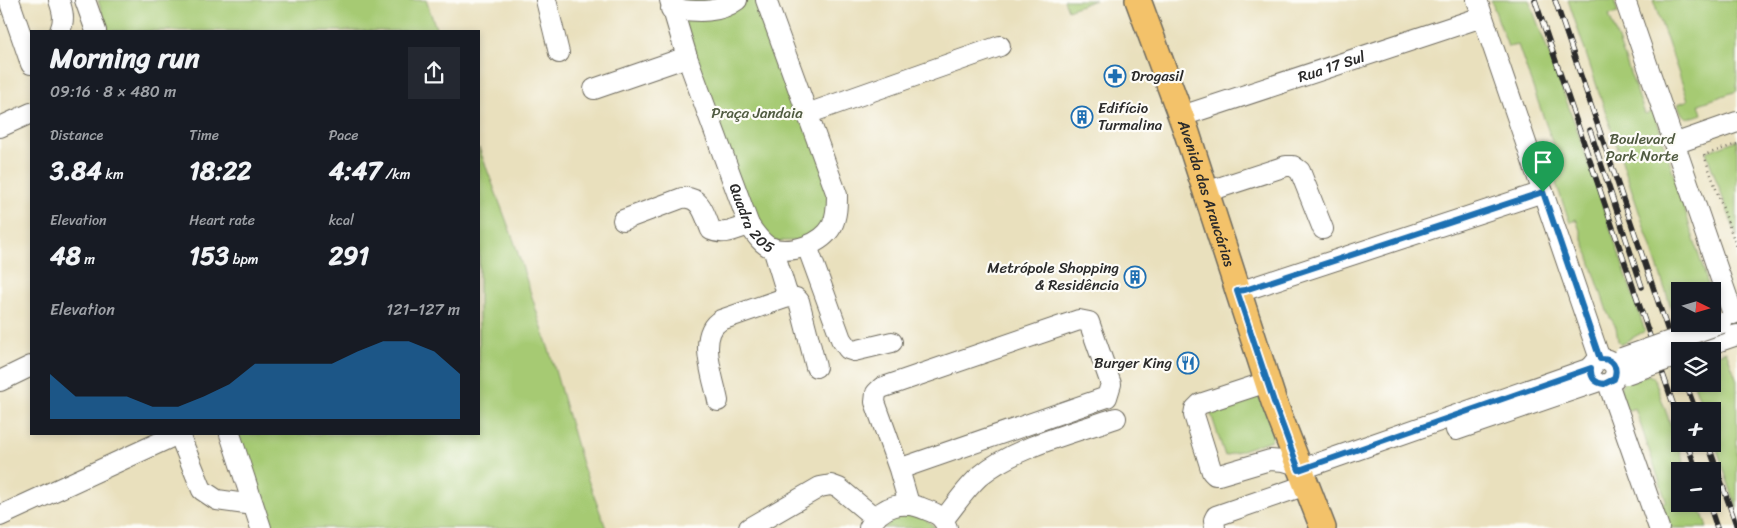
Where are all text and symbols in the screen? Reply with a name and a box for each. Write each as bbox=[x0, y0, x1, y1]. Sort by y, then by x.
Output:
text: Morning run bbox=[50, 33, 200, 82]
street label: Rua 17 Sul bbox=[1294, 43, 1369, 90]
button: share bbox=[408, 47, 460, 99]
place label: Drogasil bbox=[1131, 63, 1184, 89]
pharmacy icon: Drogasil bbox=[1103, 64, 1127, 88]
text: 09:16 · 8 × 480 m bbox=[50, 77, 176, 106]
place label: Edifício Turmalina bbox=[1098, 95, 1163, 138]
park label: Praça Jandaia bbox=[711, 100, 803, 126]
building icon: Edifício Turmalina bbox=[1070, 105, 1094, 129]
street label: Avenida das Araucárias bbox=[1170, 115, 1243, 271]
text: Distance bbox=[50, 123, 103, 148]
text: Time bbox=[189, 123, 219, 148]
text: Pace bbox=[329, 123, 358, 148]
park label: Boulevard Park Norte bbox=[1606, 126, 1678, 169]
pin bbox=[1522, 141, 1564, 192]
text: 3.84 bbox=[50, 148, 102, 193]
text: 18:22 bbox=[189, 148, 252, 193]
text: 4:47 bbox=[329, 148, 382, 193]
icon: arrive bbox=[1529, 148, 1557, 176]
text: km bbox=[102, 162, 124, 187]
text: /km bbox=[382, 162, 411, 187]
street label: Quadra 205 bbox=[722, 180, 779, 261]
text: Elevation bbox=[50, 208, 107, 233]
text: Heart rate bbox=[189, 208, 255, 233]
text: kcal bbox=[329, 208, 354, 233]
text: 48 bbox=[50, 233, 81, 278]
text: 153 bbox=[189, 233, 229, 278]
text: 291 bbox=[329, 233, 369, 278]
text: m bbox=[81, 247, 95, 272]
text: bpm bbox=[229, 247, 259, 272]
place label: Metrópole Shopping & Residência bbox=[987, 255, 1119, 298]
building icon: Metrópole Shopping & Residência bbox=[1123, 265, 1147, 289]
north arrow bbox=[1671, 282, 1721, 332]
map controls bbox=[1671, 282, 1721, 512]
text: Elevation bbox=[50, 295, 115, 324]
text: 121–127 m bbox=[386, 295, 460, 324]
button: layers bbox=[1671, 342, 1721, 392]
place label: Burger King bbox=[1094, 350, 1172, 376]
restaurant icon: Burger King bbox=[1176, 351, 1200, 375]
button: + bbox=[1671, 402, 1721, 452]
button: − bbox=[1671, 462, 1721, 512]

